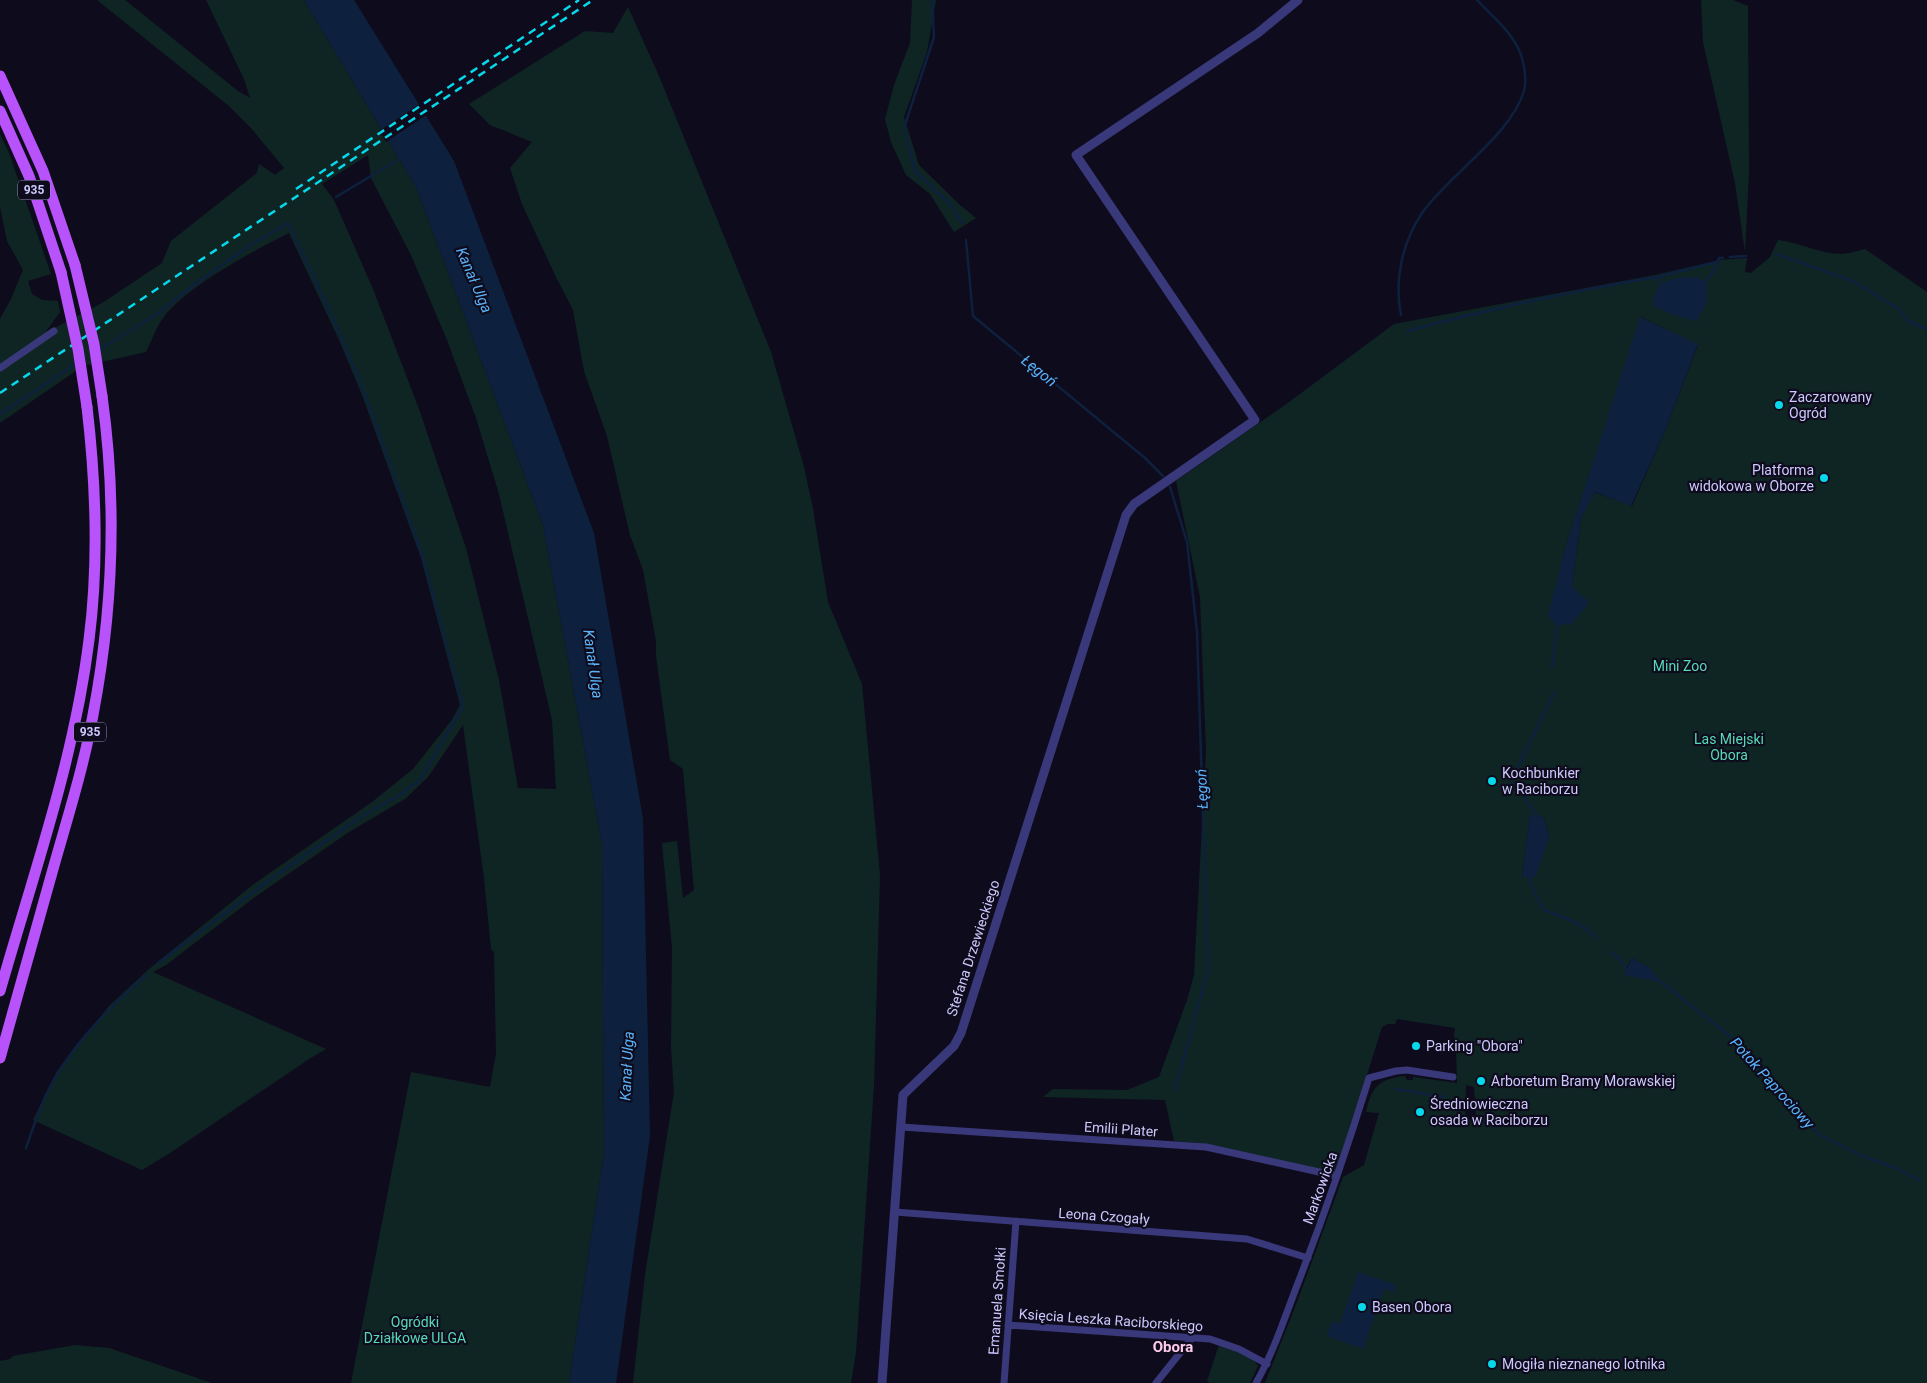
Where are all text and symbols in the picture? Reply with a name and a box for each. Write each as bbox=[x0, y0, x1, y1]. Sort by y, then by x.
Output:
road number: 935 bbox=[18, 180, 50, 200]
water label: Kanał Ulga bbox=[452, 244, 496, 316]
water label: Łęgoń bbox=[1018, 351, 1060, 391]
place label: Zaczarowany Ogród bbox=[1789, 389, 1872, 421]
marker: Zaczarowany Ogród bbox=[1773, 399, 1785, 411]
place label: Platforma widokowa w Oborze bbox=[1689, 462, 1814, 494]
marker: Platforma widokowa w Oborze bbox=[1818, 472, 1830, 484]
water label: Kanał Ulga bbox=[579, 628, 607, 700]
park label: Mini Zoo bbox=[1653, 658, 1707, 674]
road number: 935 bbox=[74, 722, 106, 742]
park label: Las Miejski Obora bbox=[1694, 731, 1764, 763]
place label: Kochbunkier w Raciborzu bbox=[1502, 765, 1580, 797]
water label: Łęgoń bbox=[1192, 769, 1212, 809]
marker: Kochbunkier w Raciborzu bbox=[1486, 775, 1498, 787]
street label: Stefana Drzewieckiego bbox=[943, 878, 1003, 1018]
water label: Kanał Ulga bbox=[616, 1031, 638, 1101]
water label: Potok Paprociowy bbox=[1726, 1034, 1819, 1133]
place label: Parking "Obora" bbox=[1426, 1038, 1523, 1054]
marker: Parking "Obora" bbox=[1410, 1040, 1422, 1052]
place label: Arboretum Bramy Morawskiej bbox=[1491, 1073, 1675, 1089]
marker: Arboretum Bramy Morawskiej bbox=[1475, 1075, 1487, 1087]
place label: Średniowieczna osada w Raciborzu bbox=[1430, 1095, 1548, 1128]
marker: Średniowieczna osada w Raciborzu bbox=[1414, 1106, 1426, 1118]
street label: Emilii Plater bbox=[1084, 1118, 1159, 1140]
street label: Markowicka bbox=[1300, 1150, 1340, 1226]
street label: Leona Czogały bbox=[1058, 1205, 1151, 1227]
street label: Emanuela Smołki bbox=[985, 1247, 1009, 1355]
place label: Basen Obora bbox=[1372, 1299, 1452, 1315]
marker: Basen Obora bbox=[1356, 1301, 1368, 1313]
street label: Księcia Leszka Raciborskiego bbox=[1018, 1306, 1204, 1334]
park label: Ogródki Działkowe ULGA bbox=[364, 1314, 466, 1346]
district label: Obora bbox=[1153, 1338, 1193, 1356]
place label: Mogiła nieznanego lotnika bbox=[1502, 1356, 1666, 1372]
marker: Mogiła nieznanego lotnika bbox=[1486, 1358, 1498, 1370]

